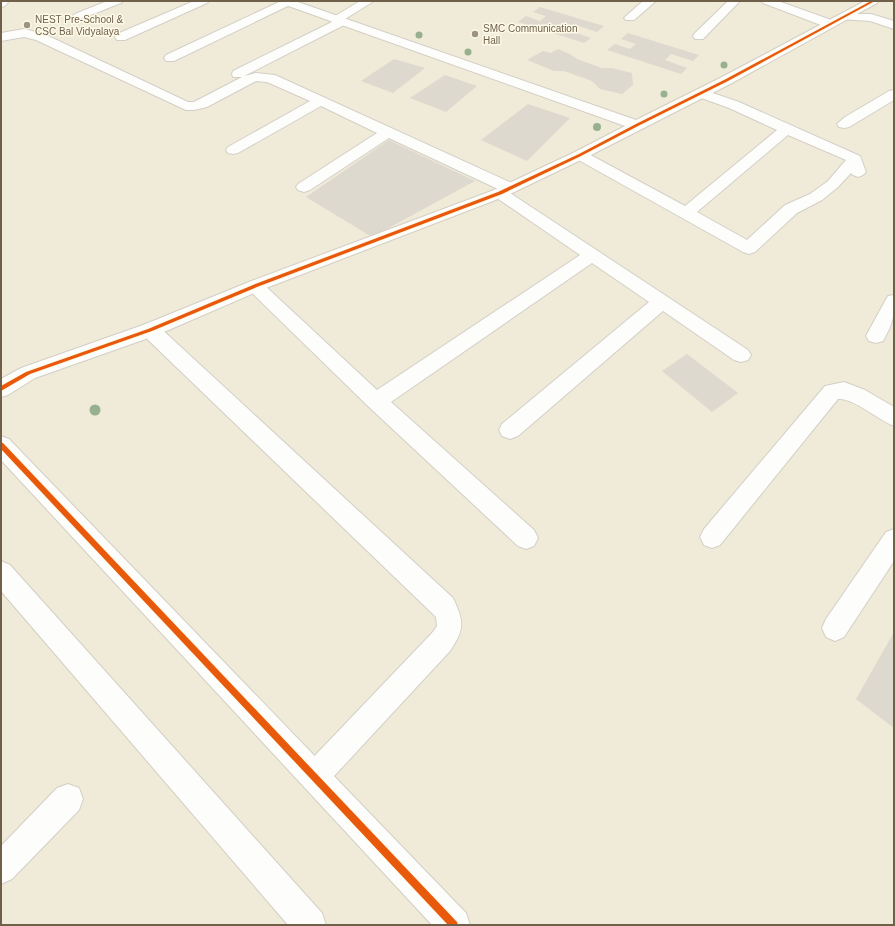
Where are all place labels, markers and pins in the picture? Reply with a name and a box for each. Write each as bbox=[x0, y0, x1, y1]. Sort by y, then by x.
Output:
place label: NEST Pre-School & CSC Bal Vidyalaya bbox=[35, 14, 124, 37]
marker: NEST Pre-School & CSC Bal Vidyalaya bbox=[22, 20, 32, 30]
place label: SMC Communication Hall bbox=[483, 23, 577, 46]
marker: SMC Communication Hall bbox=[470, 29, 480, 39]

